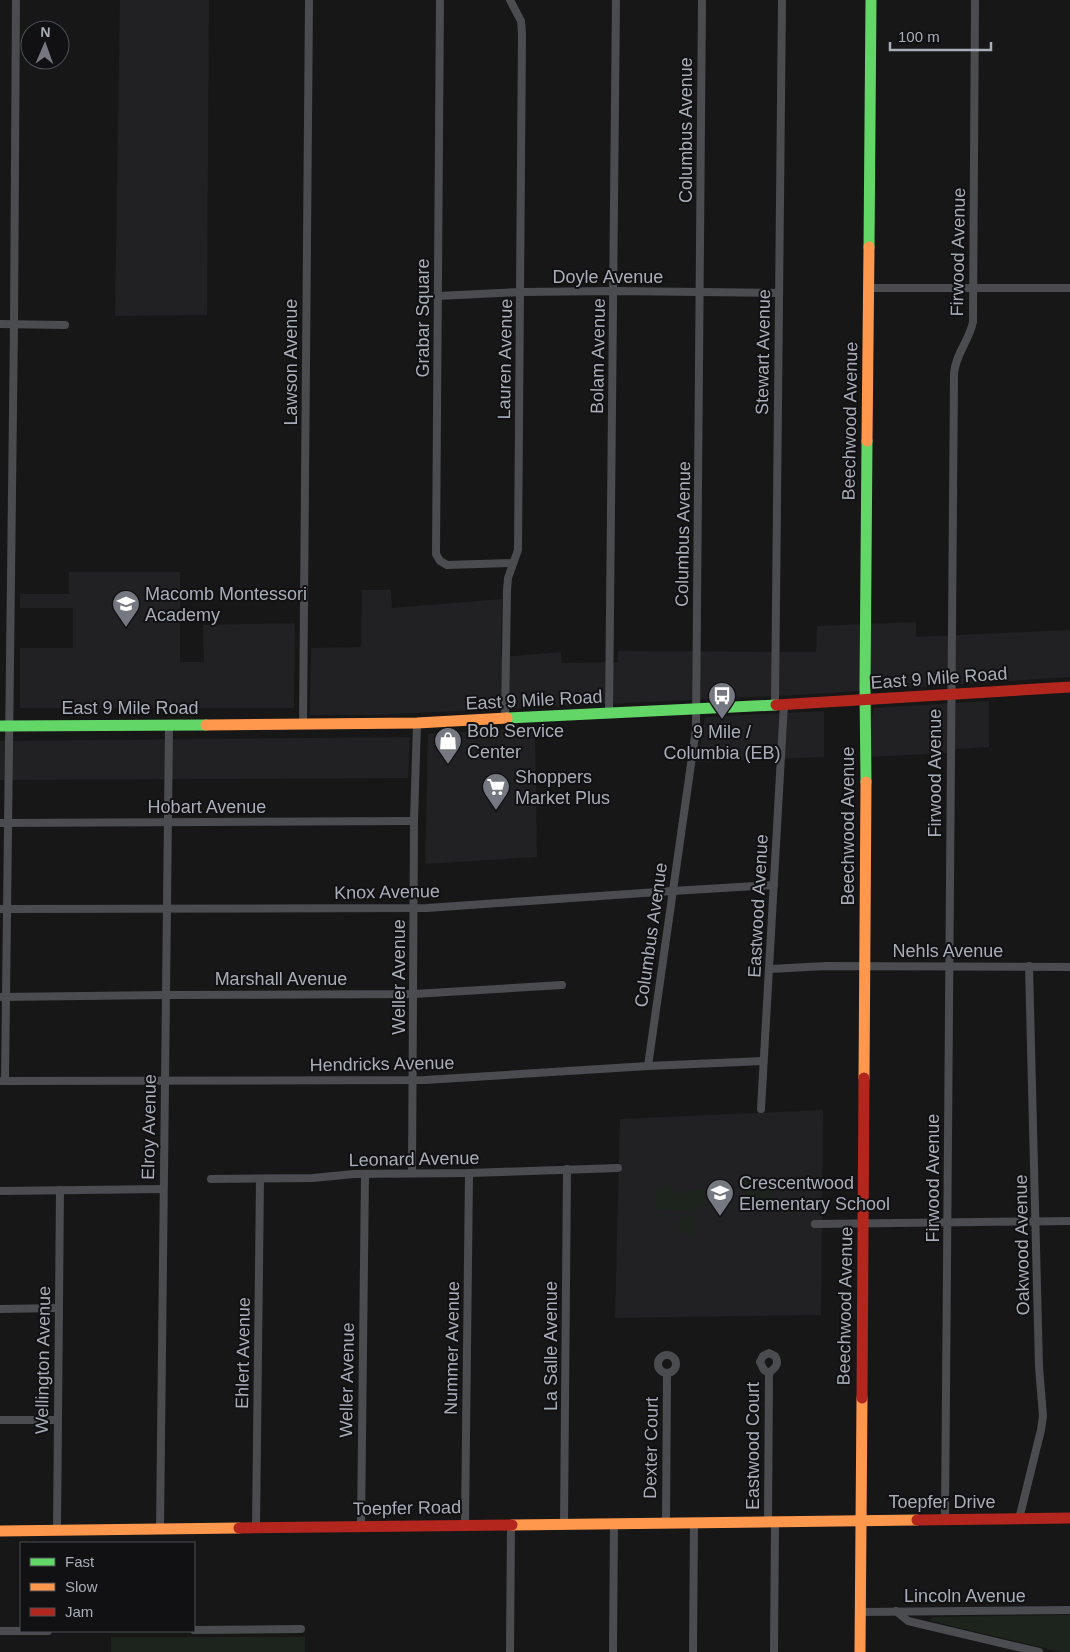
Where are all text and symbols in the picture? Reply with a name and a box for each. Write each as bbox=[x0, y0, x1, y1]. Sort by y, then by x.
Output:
north arrow bbox=[20, 20, 70, 70]
scale bar bbox=[890, 20, 991, 52]
text: N bbox=[40, 24, 51, 40]
text: 100 m bbox=[898, 28, 940, 45]
street label: Columbus Avenue bbox=[676, 57, 696, 203]
street label: Firwood Avenue bbox=[947, 187, 969, 317]
street label: Grabar Square bbox=[413, 258, 433, 378]
street label: Doyle Avenue bbox=[553, 267, 663, 287]
street label: Stewart Avenue bbox=[752, 289, 774, 415]
street label: Lauren Avenue bbox=[494, 298, 516, 420]
street label: Bolam Avenue bbox=[587, 298, 609, 414]
street label: Lawson Avenue bbox=[281, 299, 301, 425]
street label: Beechwood Avenue bbox=[839, 341, 861, 501]
street label: Columbus Avenue bbox=[672, 461, 694, 607]
place label: Macomb Montessori Academy bbox=[145, 584, 307, 625]
school or university icon: Macomb Montessori Academy bbox=[111, 589, 141, 628]
street label: East 9 Mile Road bbox=[870, 663, 1008, 693]
bus stop icon: 9 Mile / Columbia (EB) bbox=[707, 681, 737, 720]
street label: East 9 Mile Road bbox=[465, 686, 603, 714]
street label: East 9 Mile Road bbox=[61, 698, 199, 718]
street label: Firwood Avenue bbox=[925, 709, 945, 837]
place label: Bob Service Center bbox=[467, 721, 564, 762]
place label: 9 Mile / Columbia (EB) bbox=[663, 722, 781, 763]
shop icon: Bob Service Center bbox=[433, 726, 463, 765]
street label: Beechwood Avenue bbox=[838, 747, 858, 905]
place label: Shoppers Market Plus bbox=[515, 767, 610, 808]
supermarket icon: Shoppers Market Plus bbox=[481, 772, 511, 811]
street label: Hobart Avenue bbox=[148, 797, 266, 817]
street label: Eastwood Avenue bbox=[744, 834, 772, 978]
street label: Columbus Avenue bbox=[631, 861, 671, 1009]
street label: Knox Avenue bbox=[334, 881, 440, 903]
street label: Weller Avenue bbox=[389, 919, 409, 1035]
street label: Nehls Avenue bbox=[893, 941, 1003, 961]
street label: Marshall Avenue bbox=[215, 969, 347, 989]
street label: Hendricks Avenue bbox=[309, 1053, 455, 1075]
street label: Elroy Avenue bbox=[138, 1074, 160, 1180]
street label: Firwood Avenue bbox=[923, 1114, 943, 1242]
street label: Leonard Avenue bbox=[348, 1148, 480, 1170]
place label: Crescentwood Elementary School bbox=[739, 1173, 890, 1214]
street label: Oakwood Avenue bbox=[1011, 1174, 1033, 1316]
school or university icon: Crescentwood Elementary School bbox=[705, 1178, 735, 1217]
street label: Beechwood Avenue bbox=[834, 1226, 856, 1386]
street label: Nummer Avenue bbox=[441, 1281, 463, 1415]
street label: La Salle Avenue bbox=[541, 1281, 561, 1411]
street label: Wellington Avenue bbox=[32, 1286, 54, 1434]
street label: Ehlert Avenue bbox=[232, 1297, 254, 1409]
street label: Weller Avenue bbox=[336, 1322, 358, 1438]
street label: Eastwood Court bbox=[743, 1382, 763, 1510]
street label: Dexter Court bbox=[640, 1397, 662, 1499]
street label: Toepfer Drive bbox=[888, 1492, 996, 1512]
street label: Toepfer Road bbox=[353, 1497, 461, 1519]
legend bbox=[20, 1542, 195, 1632]
text: Fast bbox=[65, 1553, 95, 1570]
text: Slow bbox=[65, 1578, 98, 1595]
street label: Lincoln Avenue bbox=[904, 1586, 1026, 1606]
text: Jam bbox=[65, 1603, 93, 1620]

